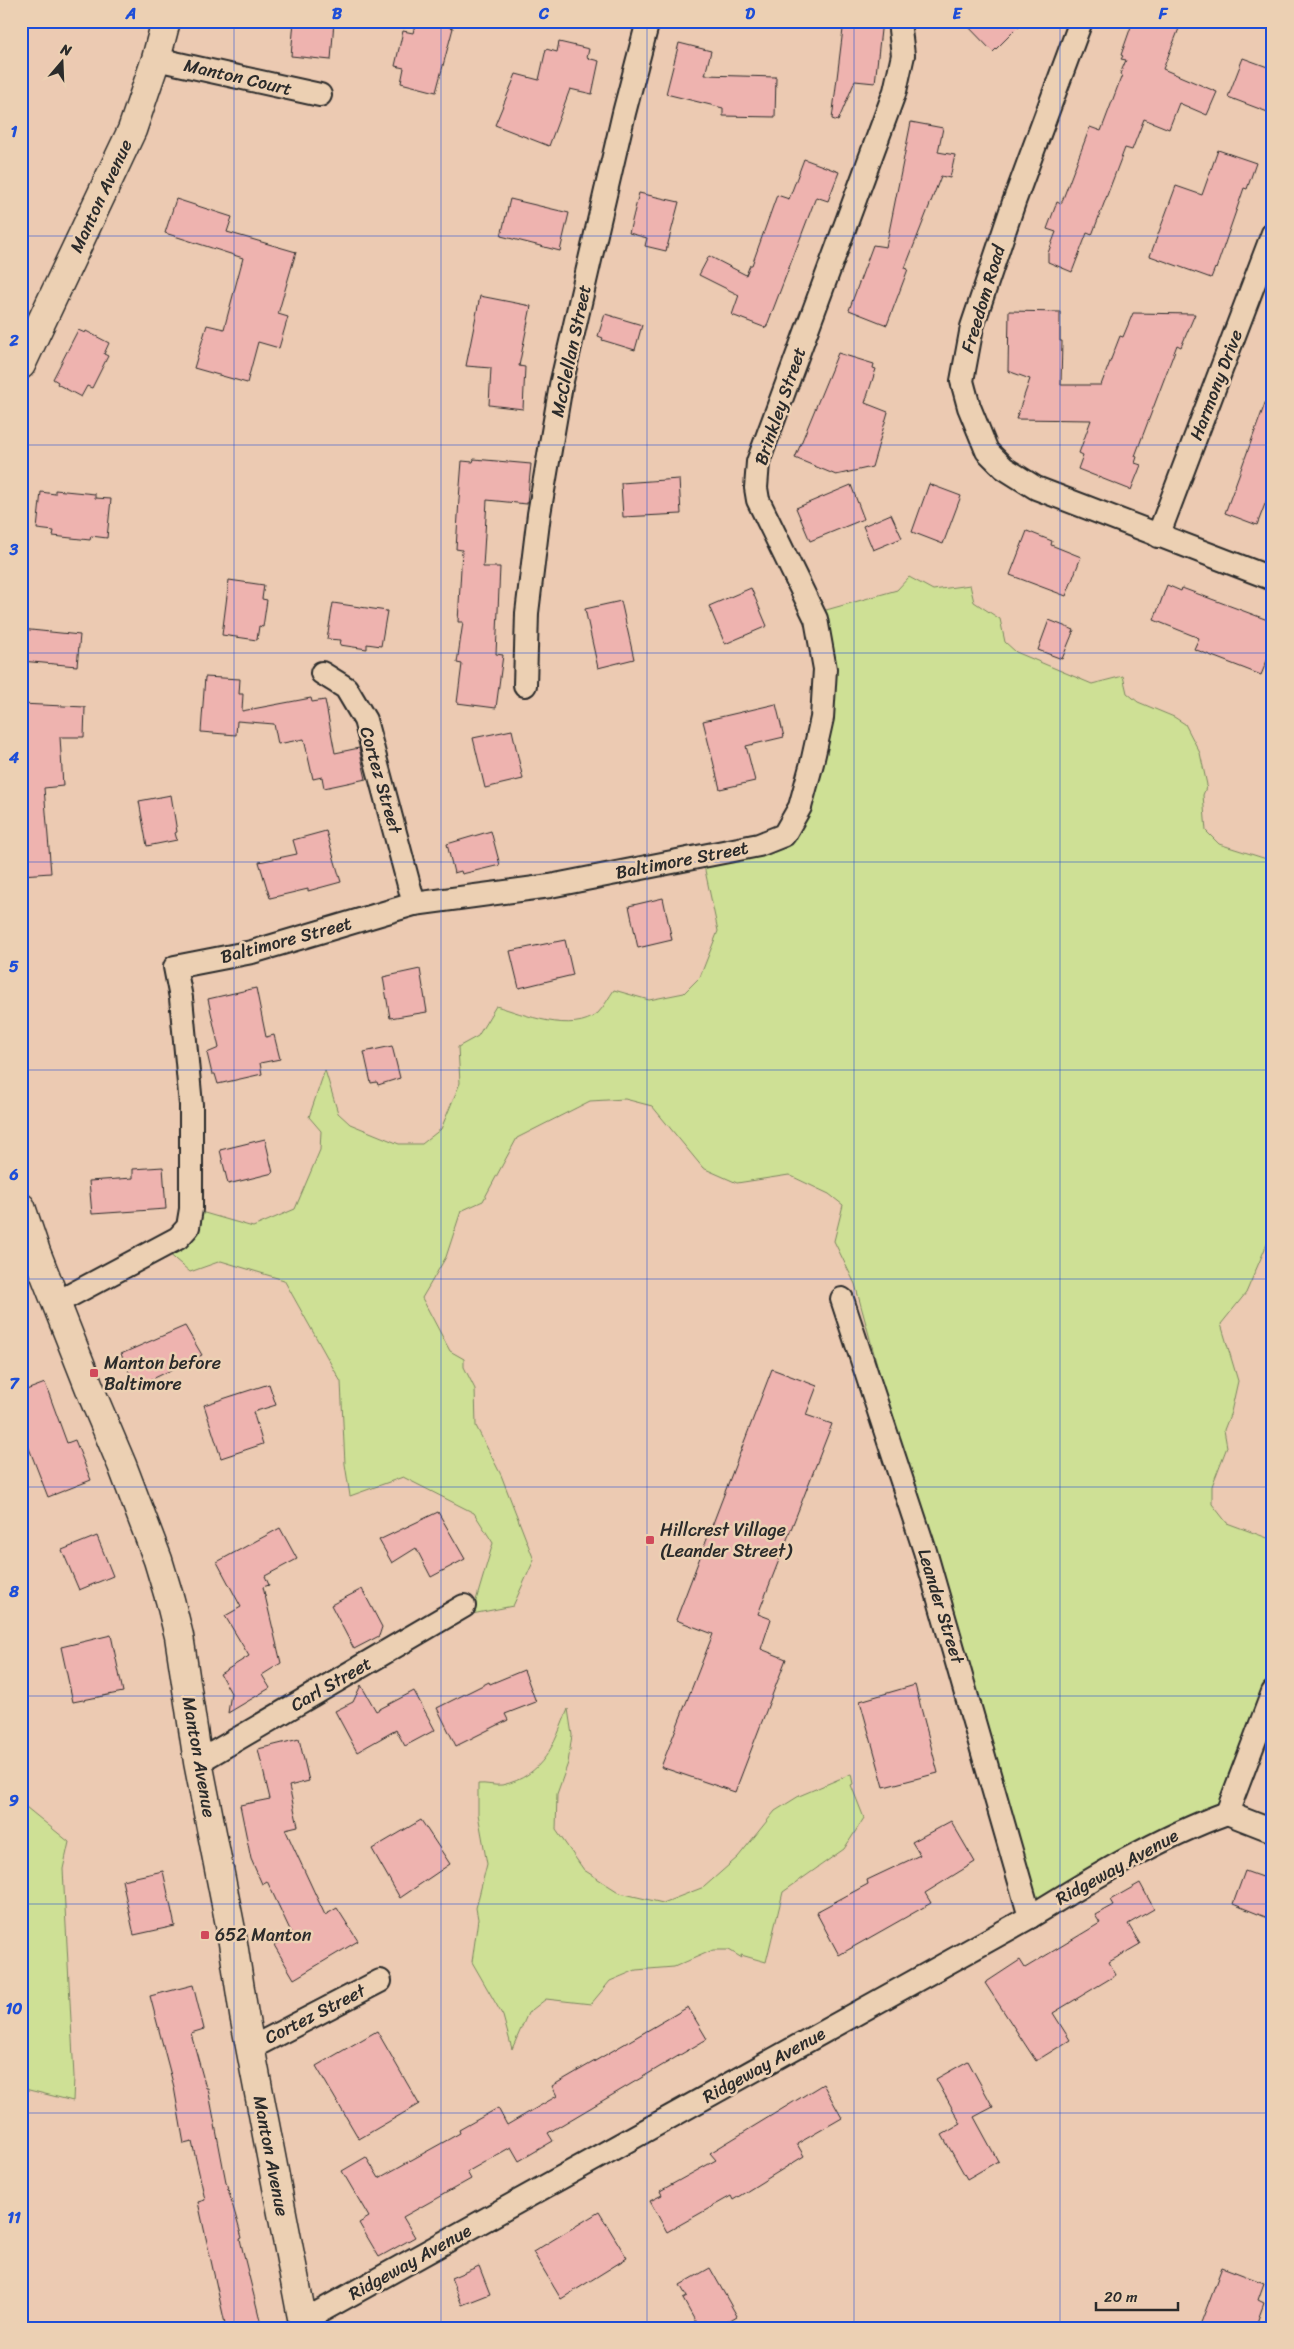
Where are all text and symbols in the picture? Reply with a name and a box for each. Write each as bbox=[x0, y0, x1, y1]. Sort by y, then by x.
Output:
text: A bbox=[125, 0, 136, 28]
text: B bbox=[332, 0, 343, 28]
text: C bbox=[538, 0, 550, 28]
text: D bbox=[745, 0, 755, 28]
text: E bbox=[953, 0, 963, 28]
text: F bbox=[1158, 0, 1169, 28]
text: N bbox=[56, 36, 75, 64]
north arrow bbox=[38, 38, 88, 88]
street label: Manton Court bbox=[181, 49, 295, 105]
text: 1 bbox=[11, 117, 18, 146]
street label: Manton Avenue bbox=[61, 134, 141, 258]
street label: Freedom Road bbox=[951, 240, 1015, 357]
street label: McClellan Street bbox=[541, 282, 601, 420]
street label: Harmony Drive bbox=[1180, 325, 1252, 445]
text: 2 bbox=[8, 326, 19, 355]
street label: Brinkley Street bbox=[745, 342, 815, 469]
text: 3 bbox=[9, 535, 19, 564]
street label: Cortez Street bbox=[350, 723, 412, 838]
text: 4 bbox=[8, 743, 19, 772]
street label: Baltimore Street bbox=[613, 831, 751, 889]
street label: Baltimore Street bbox=[217, 907, 355, 973]
text: 5 bbox=[9, 952, 19, 981]
text: 6 bbox=[8, 1160, 19, 1189]
place label: Manton before Baltimore bbox=[104, 1347, 221, 1400]
marker: Manton before Baltimore bbox=[88, 1367, 100, 1379]
text: 7 bbox=[9, 1369, 20, 1398]
place label: Hillcrest Village (Leander Street) bbox=[660, 1514, 793, 1567]
marker: Hillcrest Village (Leander Street) bbox=[644, 1534, 656, 1546]
street label: Leander Street bbox=[908, 1544, 974, 1668]
text: 8 bbox=[8, 1577, 19, 1606]
street label: Carl Street bbox=[284, 1648, 378, 1720]
street label: Manton Avenue bbox=[173, 1694, 225, 1820]
text: 9 bbox=[9, 1786, 19, 1815]
street label: Ridgeway Avenue bbox=[1049, 1820, 1185, 1914]
place label: 652 Manton bbox=[215, 1919, 312, 1951]
marker: 652 Manton bbox=[199, 1929, 211, 1941]
street label: Cortez Street bbox=[259, 1974, 372, 2053]
text: 10 bbox=[6, 1994, 22, 2023]
street label: Ridgeway Avenue bbox=[696, 2018, 832, 2112]
street label: Manton Avenue bbox=[244, 2093, 298, 2219]
text: 11 bbox=[7, 2203, 21, 2232]
street label: Ridgeway Avenue bbox=[342, 2215, 478, 2309]
scale bar bbox=[1096, 2279, 1179, 2311]
text: 20 m bbox=[1104, 2284, 1138, 2310]

